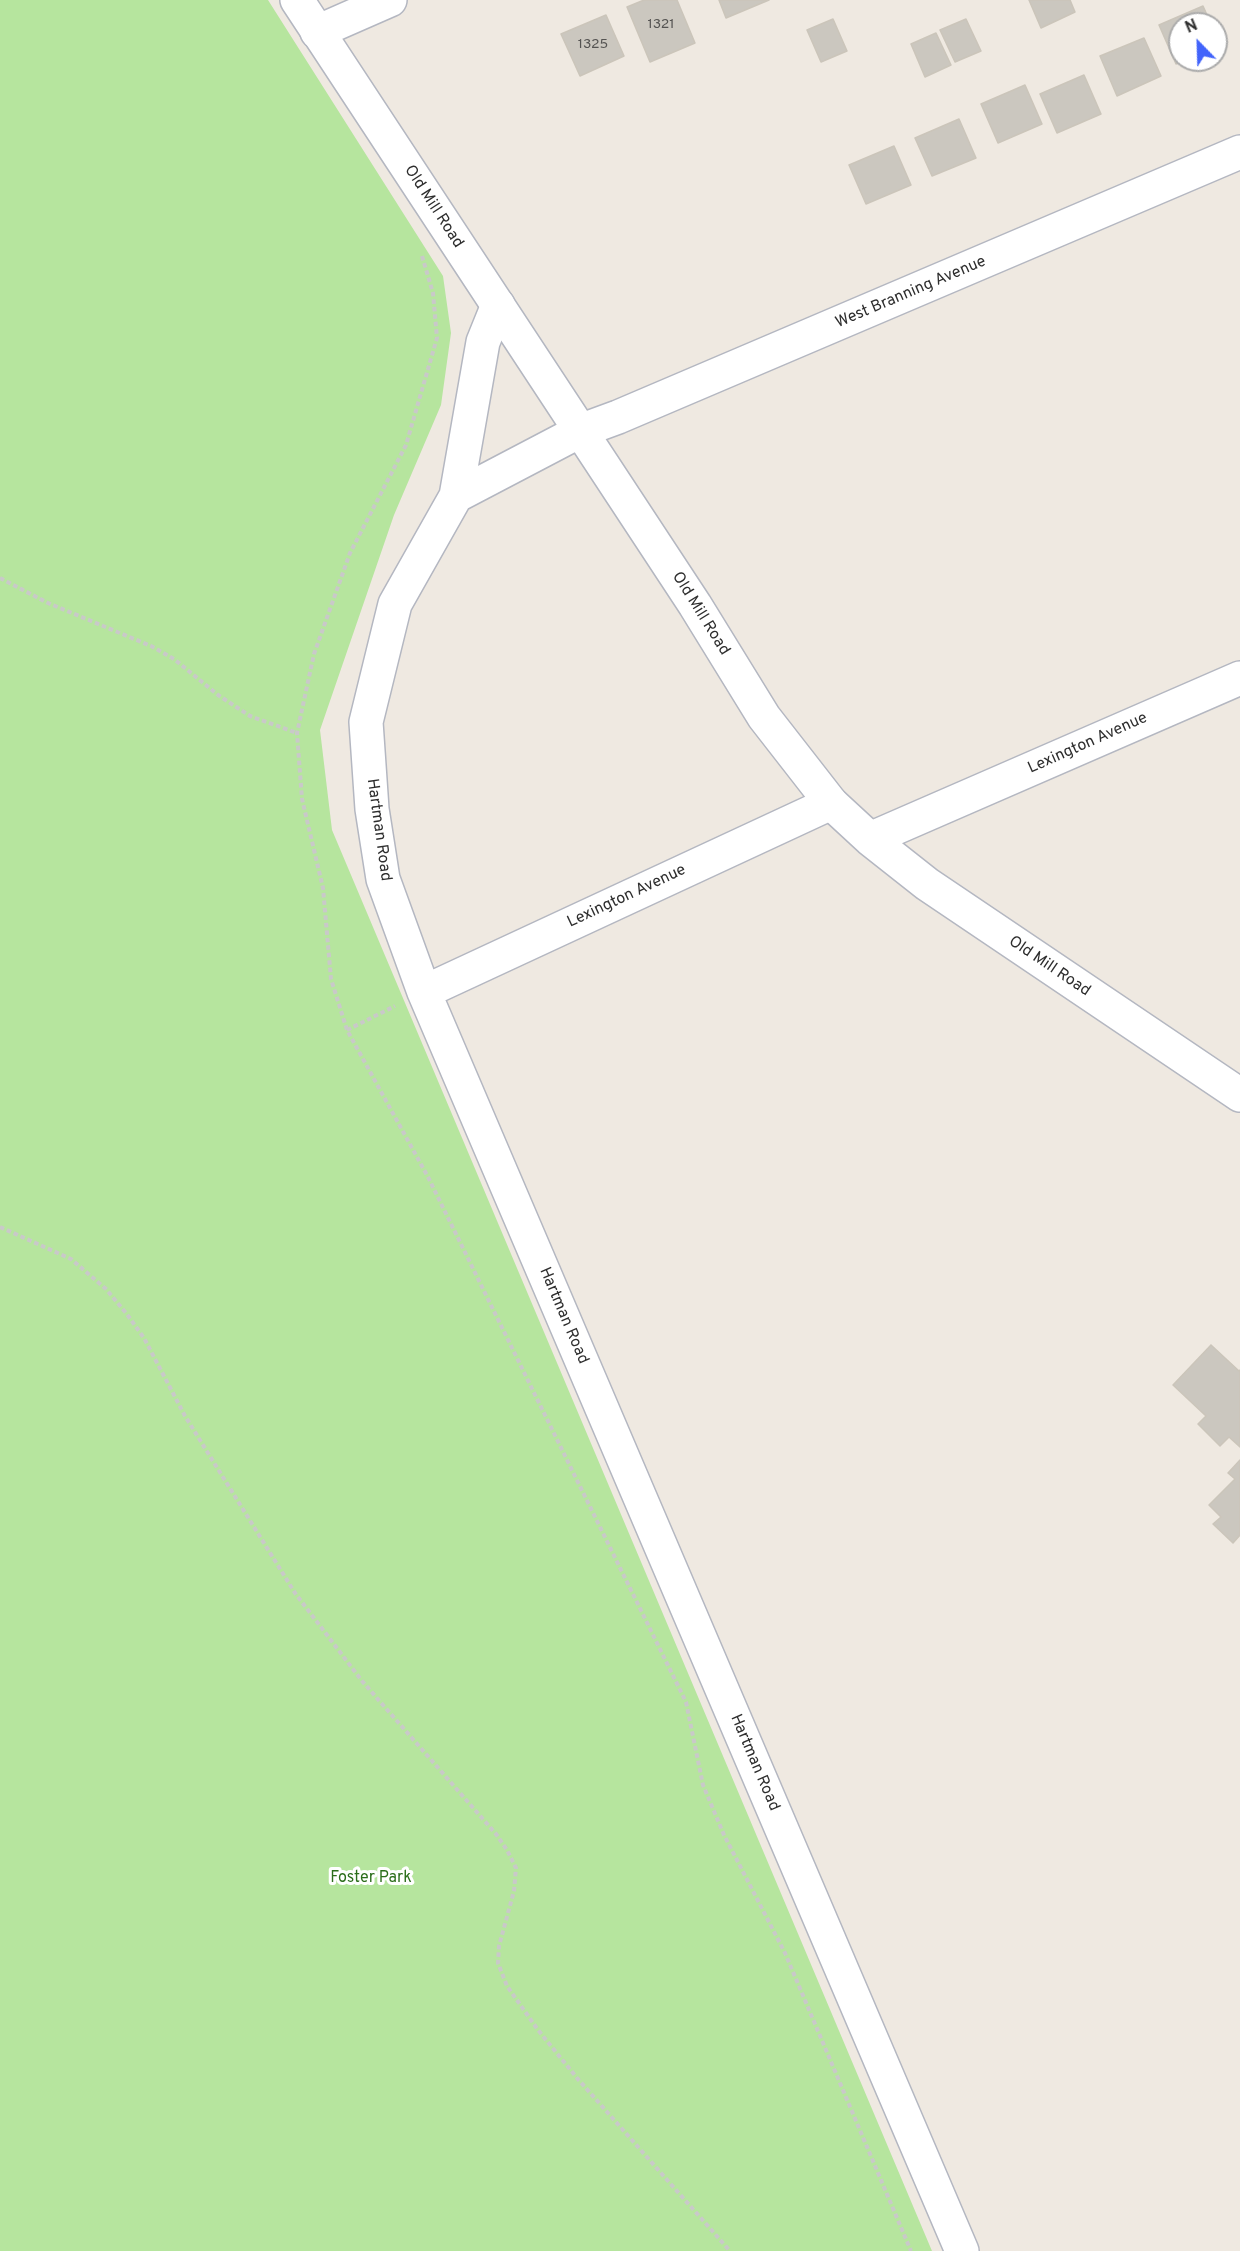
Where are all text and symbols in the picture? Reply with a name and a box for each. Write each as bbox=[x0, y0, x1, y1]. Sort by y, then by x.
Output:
north arrow bbox=[1168, 12, 1228, 72]
text: N bbox=[1183, 16, 1201, 39]
house number: 1321 bbox=[647, 17, 675, 33]
house number: 1325 bbox=[578, 37, 608, 53]
street label: Old Mill Road bbox=[399, 162, 467, 252]
street label: West Branning Avenue bbox=[833, 253, 989, 333]
street label: Old Mill Road bbox=[667, 569, 733, 659]
street label: Lexington Avenue bbox=[1025, 709, 1151, 779]
street label: Hartman Road bbox=[361, 778, 395, 882]
street label: Lexington Avenue bbox=[565, 861, 689, 933]
street label: Old Mill Road bbox=[1004, 933, 1094, 1001]
street label: Hartman Road bbox=[534, 1265, 592, 1367]
street label: Hartman Road bbox=[725, 1712, 783, 1814]
park label: Foster Park bbox=[330, 1869, 412, 1889]

